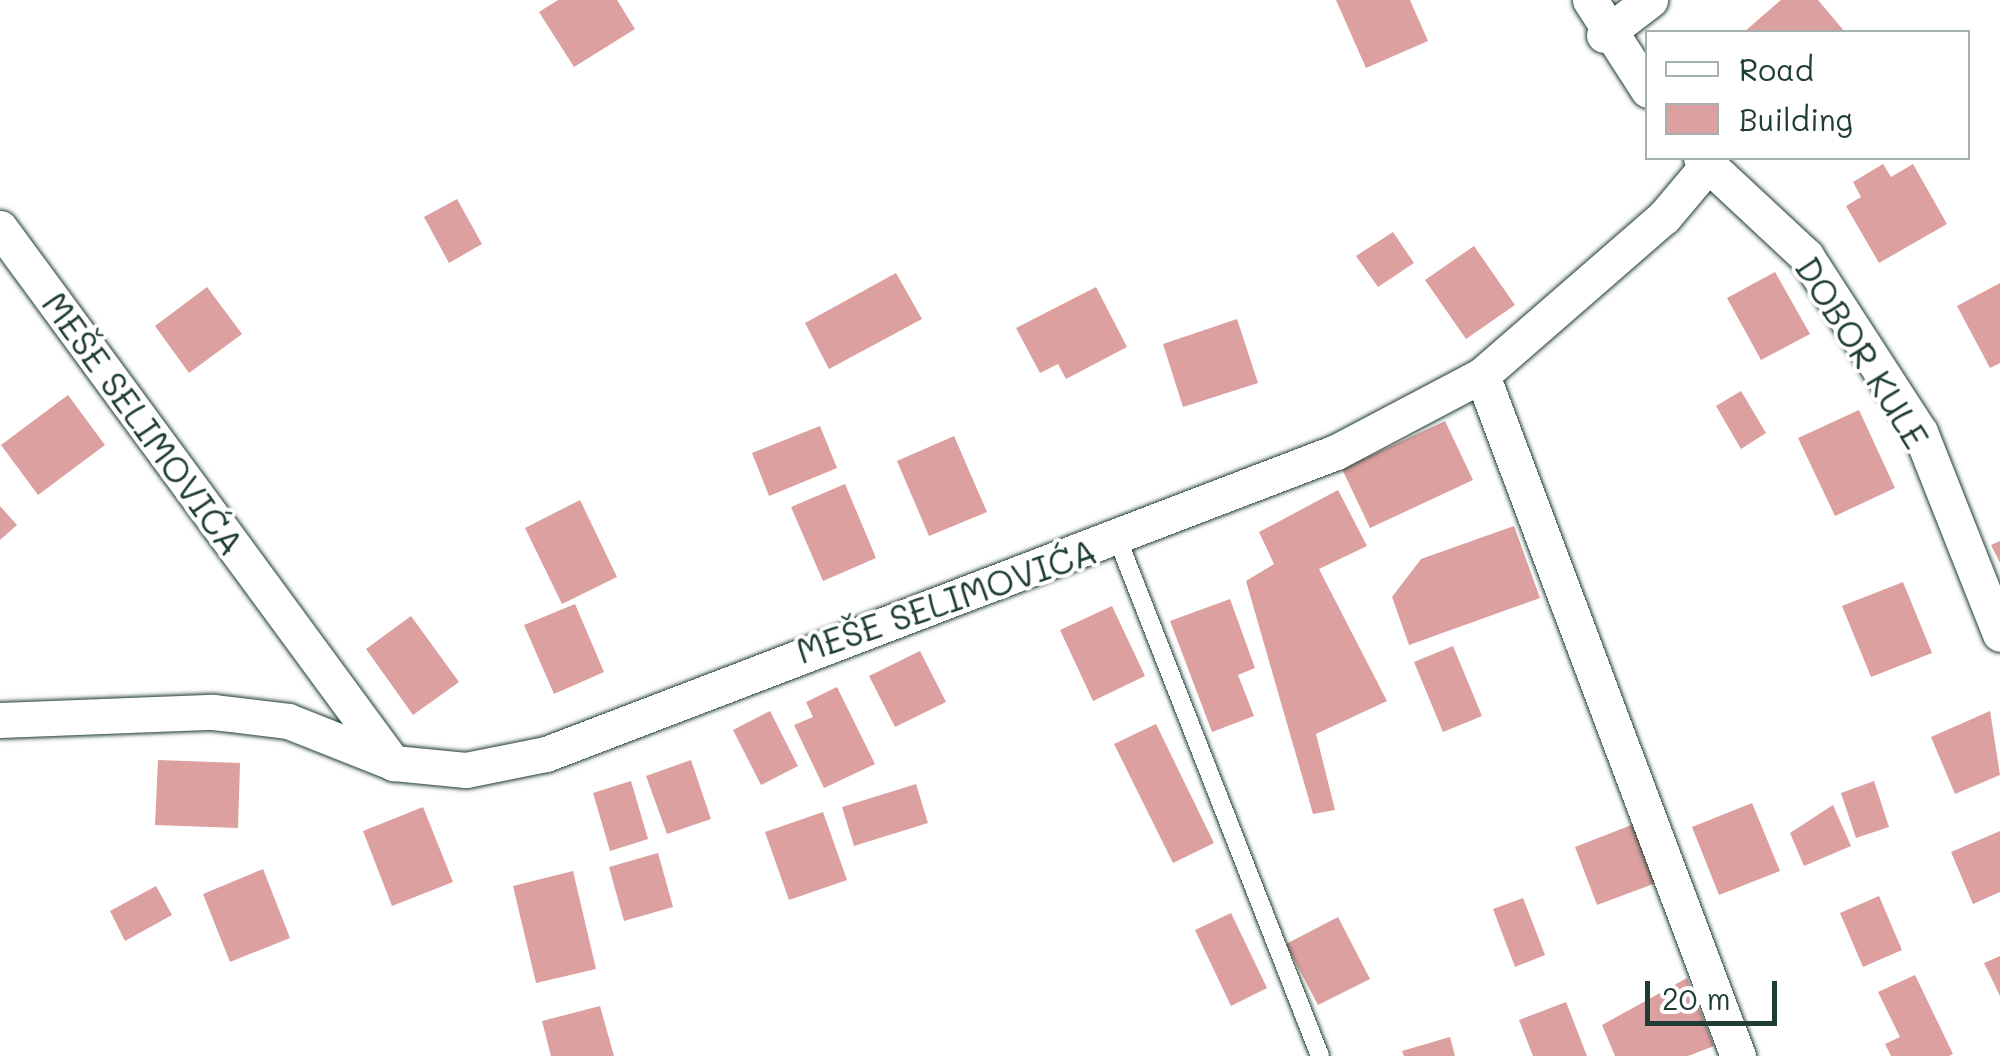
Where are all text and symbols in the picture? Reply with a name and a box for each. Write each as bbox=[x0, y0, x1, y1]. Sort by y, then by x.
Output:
legend bbox=[1645, 30, 1970, 160]
text: Road bbox=[1739, 49, 1814, 89]
text: Building bbox=[1739, 99, 1853, 139]
street label: DOBOR KULE bbox=[1787, 248, 1939, 456]
street label: MEŠE SELIMOVIĆA bbox=[34, 283, 254, 563]
street label: MEŠE SELIMOVIĆA bbox=[790, 529, 1102, 671]
scale bar bbox=[1650, 961, 1782, 1023]
text: 20 m bbox=[1662, 978, 1731, 1018]

